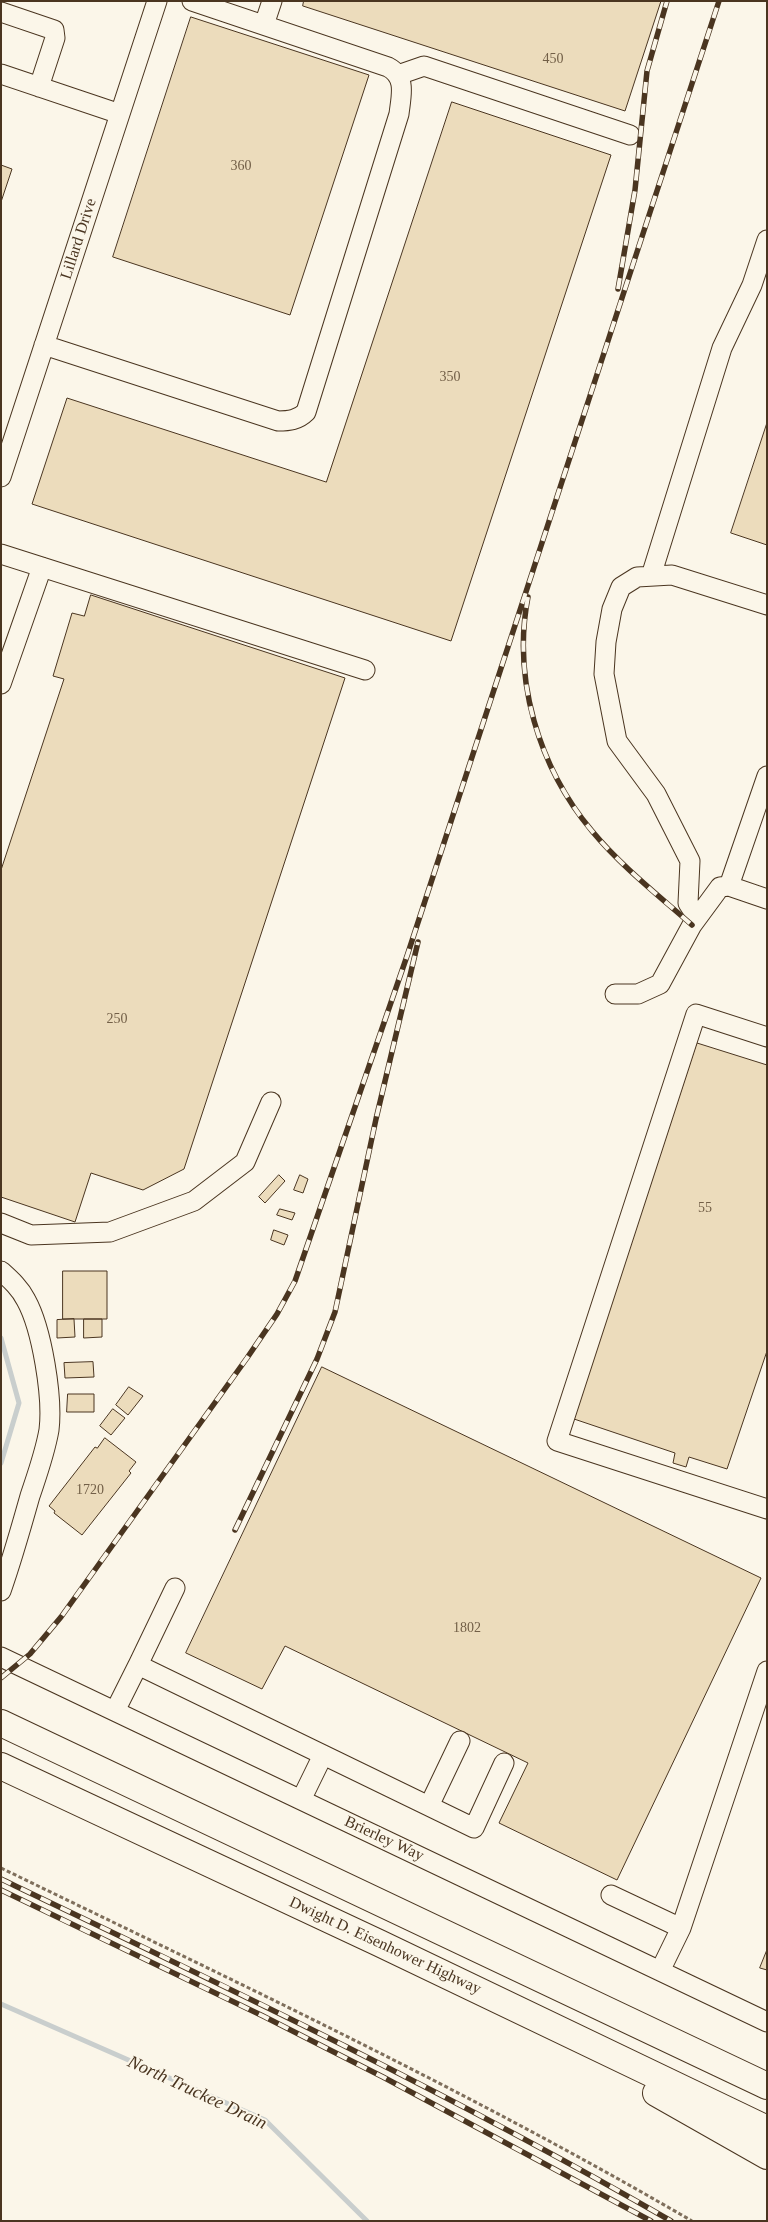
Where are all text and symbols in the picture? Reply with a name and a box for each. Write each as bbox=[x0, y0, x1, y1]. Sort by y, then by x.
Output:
house number: 450 bbox=[542, 51, 564, 67]
house number: 360 bbox=[230, 158, 252, 174]
street label: Lillard Drive bbox=[57, 196, 101, 282]
house number: 350 bbox=[440, 369, 460, 385]
house number: 250 bbox=[106, 1011, 128, 1027]
house number: 55 bbox=[698, 1200, 712, 1216]
house number: 1720 bbox=[76, 1482, 104, 1498]
house number: 1802 bbox=[453, 1620, 481, 1636]
street label: Brierley Way bbox=[341, 1812, 427, 1866]
street label: Dwight D. Eisenhower Highway bbox=[286, 1893, 484, 1999]
water label: North Truckee Drain bbox=[124, 2051, 270, 2135]

